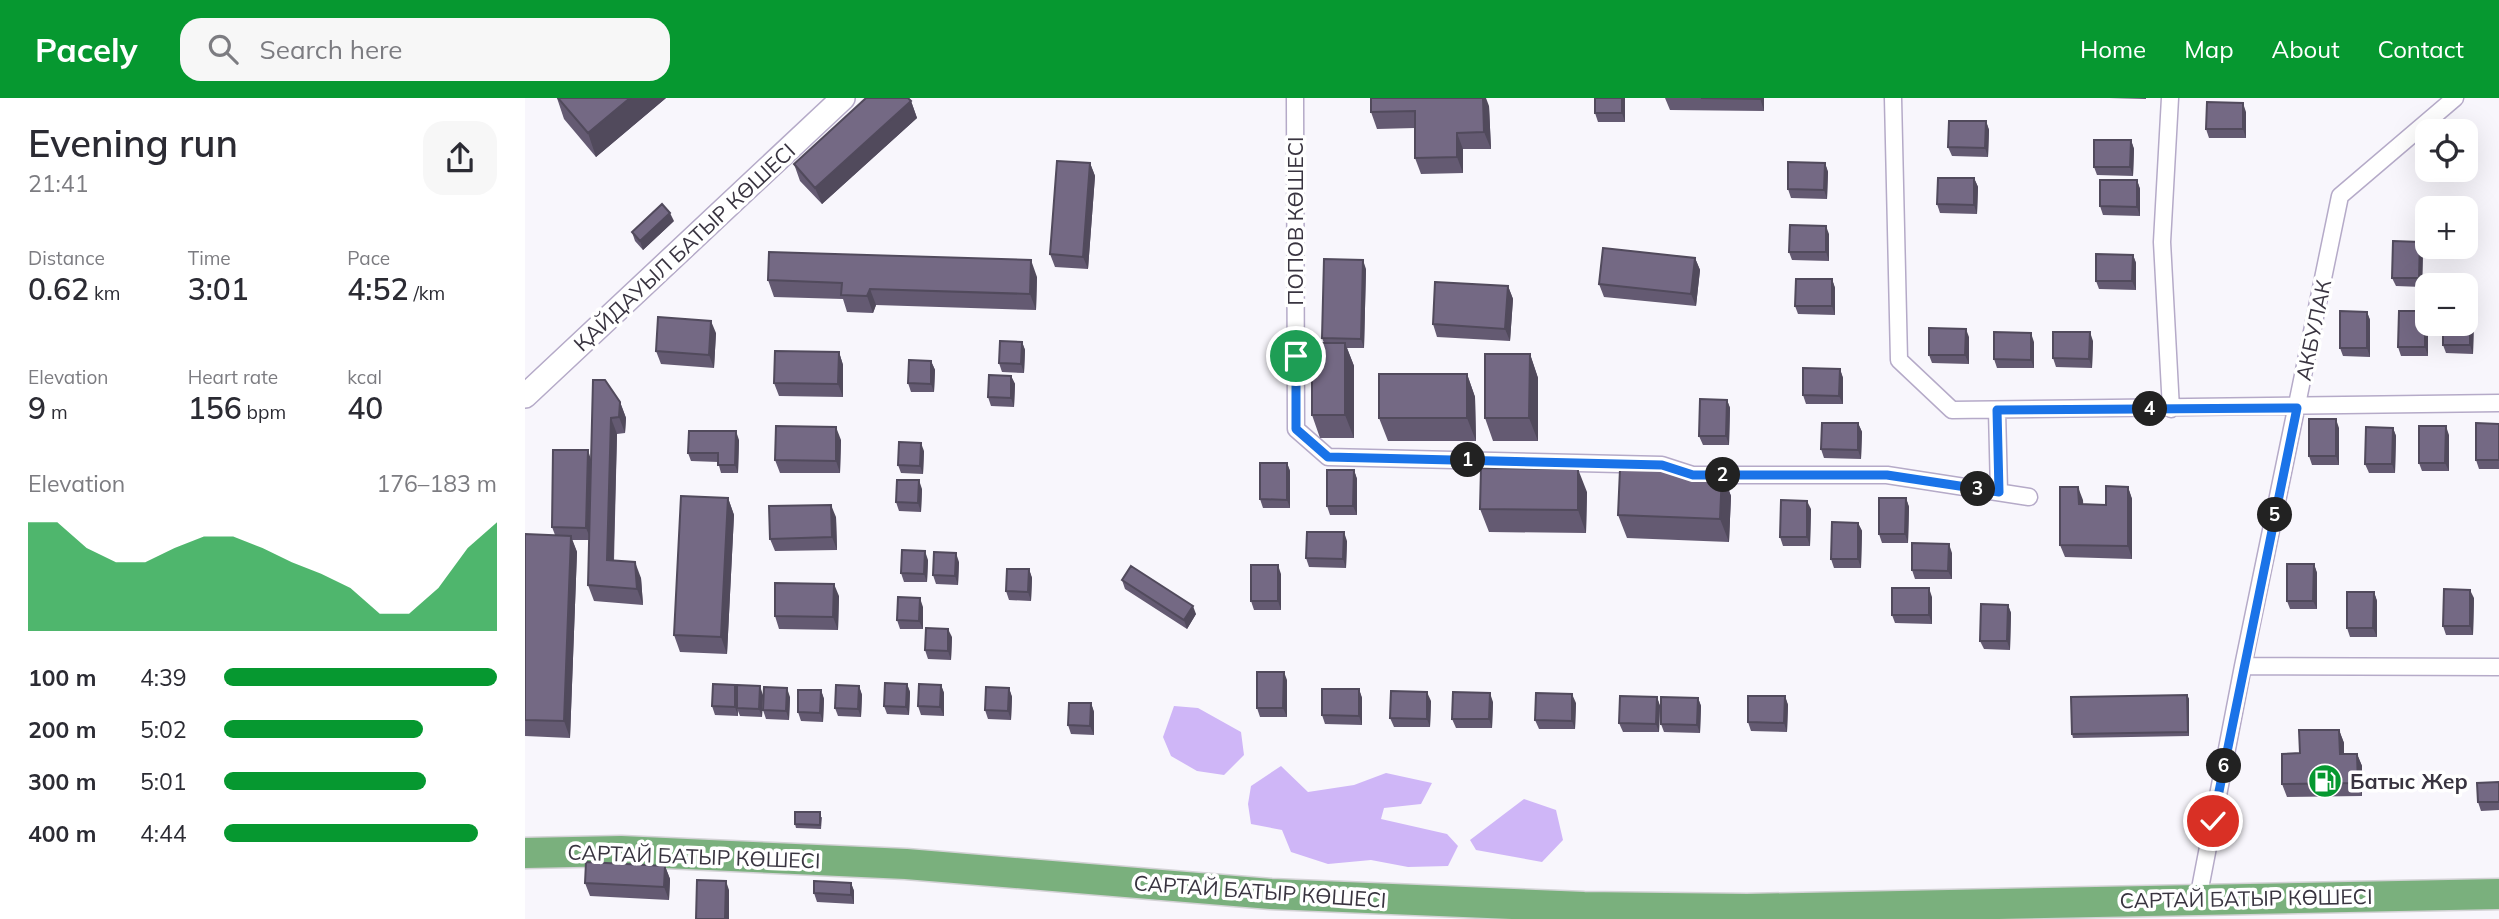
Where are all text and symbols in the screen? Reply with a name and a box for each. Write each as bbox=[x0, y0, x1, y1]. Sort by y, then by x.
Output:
search box bbox=[180, 18, 670, 81]
text: Pacely bbox=[35, 29, 138, 70]
icon: search bbox=[204, 30, 242, 68]
text: Search here bbox=[260, 33, 403, 66]
text: Home bbox=[2080, 34, 2146, 64]
text: Map bbox=[2184, 34, 2234, 64]
text: About bbox=[2272, 34, 2340, 64]
text: Contact bbox=[2378, 34, 2464, 64]
text: Evening run bbox=[28, 119, 238, 167]
map controls bbox=[2415, 119, 2478, 336]
button: locate bbox=[2415, 119, 2478, 182]
button: share bbox=[423, 121, 497, 195]
street label: ПОПОВ КӨШЕСІ bbox=[1282, 136, 1308, 306]
street label: ҚАЙДАУЫЛ БАТЫР КӨШЕСІ bbox=[568, 138, 800, 356]
text: 21:41 bbox=[28, 169, 88, 198]
button: + bbox=[2415, 196, 2478, 259]
text: Distance bbox=[28, 246, 105, 270]
text: Time bbox=[188, 246, 231, 270]
text: Pace bbox=[347, 246, 390, 270]
text: 0.62 bbox=[28, 270, 89, 308]
text: 3:01 bbox=[188, 270, 249, 308]
text: 4:52 bbox=[347, 270, 408, 308]
button: − bbox=[2415, 273, 2478, 336]
street label: АКБУЛАК bbox=[2290, 277, 2336, 383]
text: km bbox=[89, 281, 121, 305]
text: /km bbox=[408, 281, 445, 305]
pin bbox=[1266, 326, 1326, 386]
icon: arrive bbox=[1277, 337, 1315, 375]
text: Elevation bbox=[28, 365, 108, 389]
text: Heart rate bbox=[188, 365, 278, 389]
text: kcal bbox=[347, 365, 382, 389]
text: 9 bbox=[28, 389, 46, 427]
text: 156 bbox=[188, 389, 242, 427]
text: 40 bbox=[347, 389, 383, 427]
pin: 4 bbox=[2133, 392, 2167, 426]
text: 4 bbox=[2144, 396, 2155, 420]
text: m bbox=[46, 400, 68, 424]
text: bpm bbox=[242, 400, 286, 424]
pin: 1 bbox=[1451, 442, 1485, 478]
text: 1 bbox=[1462, 447, 1473, 471]
pin: 2 bbox=[1705, 458, 1741, 492]
text: 2 bbox=[1717, 462, 1728, 486]
text: Elevation bbox=[28, 469, 125, 498]
text: 176–183 m bbox=[376, 469, 497, 498]
pin: 3 bbox=[1961, 472, 1995, 506]
text: 3 bbox=[1972, 476, 1983, 500]
pin: 5 bbox=[2257, 498, 2293, 532]
text: 5 bbox=[2269, 502, 2280, 526]
text: 100 m bbox=[28, 663, 96, 692]
text: 4:39 bbox=[140, 663, 187, 692]
text: 200 m bbox=[28, 715, 96, 744]
text: 5:02 bbox=[140, 715, 187, 744]
pin: 6 bbox=[2207, 748, 2241, 784]
text: 6 bbox=[2218, 753, 2229, 777]
fuel station icon: Батыс Жер bbox=[2306, 762, 2344, 800]
text: 300 m bbox=[28, 767, 96, 796]
text: 5:01 bbox=[140, 767, 187, 796]
place label: Батыс Жер bbox=[2350, 768, 2468, 794]
pin bbox=[2183, 791, 2243, 851]
icon: check bbox=[2194, 802, 2232, 840]
text: 400 m bbox=[28, 819, 96, 848]
text: 4:44 bbox=[140, 819, 187, 848]
street label: САРТАЙ БАТЫР КӨШЕСІ bbox=[567, 839, 821, 873]
street label: САРТАЙ БАТЫР КӨШЕСІ bbox=[1133, 869, 1387, 913]
street label: САРТАЙ БАТЫР КӨШЕСІ bbox=[2119, 883, 2373, 913]

